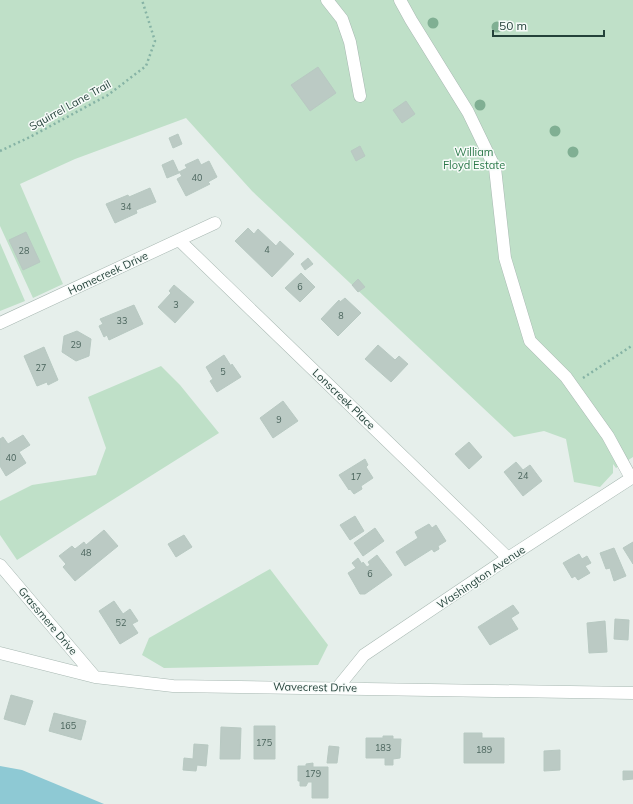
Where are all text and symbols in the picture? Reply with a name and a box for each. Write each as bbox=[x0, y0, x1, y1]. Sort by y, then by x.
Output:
scale bar bbox=[493, 12, 604, 38]
text: 50 m bbox=[499, 18, 527, 33]
street label: Squirrel Lane Trail bbox=[27, 77, 113, 133]
park label: William Floyd Estate bbox=[443, 145, 505, 172]
house number: 40 bbox=[192, 172, 202, 183]
house number: 34 bbox=[121, 201, 132, 212]
house number: 4 bbox=[264, 244, 270, 255]
house number: 28 bbox=[19, 245, 29, 256]
street label: Homecreek Drive bbox=[66, 248, 150, 298]
house number: 6 bbox=[297, 281, 303, 292]
house number: 3 bbox=[173, 299, 179, 310]
house number: 8 bbox=[338, 310, 344, 321]
house number: 33 bbox=[117, 315, 127, 326]
house number: 29 bbox=[71, 339, 81, 350]
house number: 27 bbox=[36, 362, 46, 373]
house number: 5 bbox=[220, 366, 226, 377]
street label: Lonscreek Place bbox=[310, 366, 378, 432]
house number: 9 bbox=[276, 414, 282, 425]
house number: 40 bbox=[6, 452, 16, 463]
house number: 24 bbox=[518, 470, 529, 481]
house number: 17 bbox=[351, 471, 361, 482]
street label: Washington Avenue bbox=[434, 542, 528, 612]
house number: 48 bbox=[81, 547, 91, 558]
house number: 6 bbox=[367, 568, 373, 579]
street label: Grassmere Drive bbox=[15, 584, 81, 658]
house number: 52 bbox=[116, 617, 126, 628]
street label: Wavecrest Drive bbox=[273, 679, 357, 695]
house number: 165 bbox=[60, 720, 77, 731]
house number: 175 bbox=[256, 737, 273, 748]
house number: 183 bbox=[375, 742, 391, 753]
house number: 189 bbox=[476, 744, 492, 755]
house number: 179 bbox=[305, 768, 321, 779]

